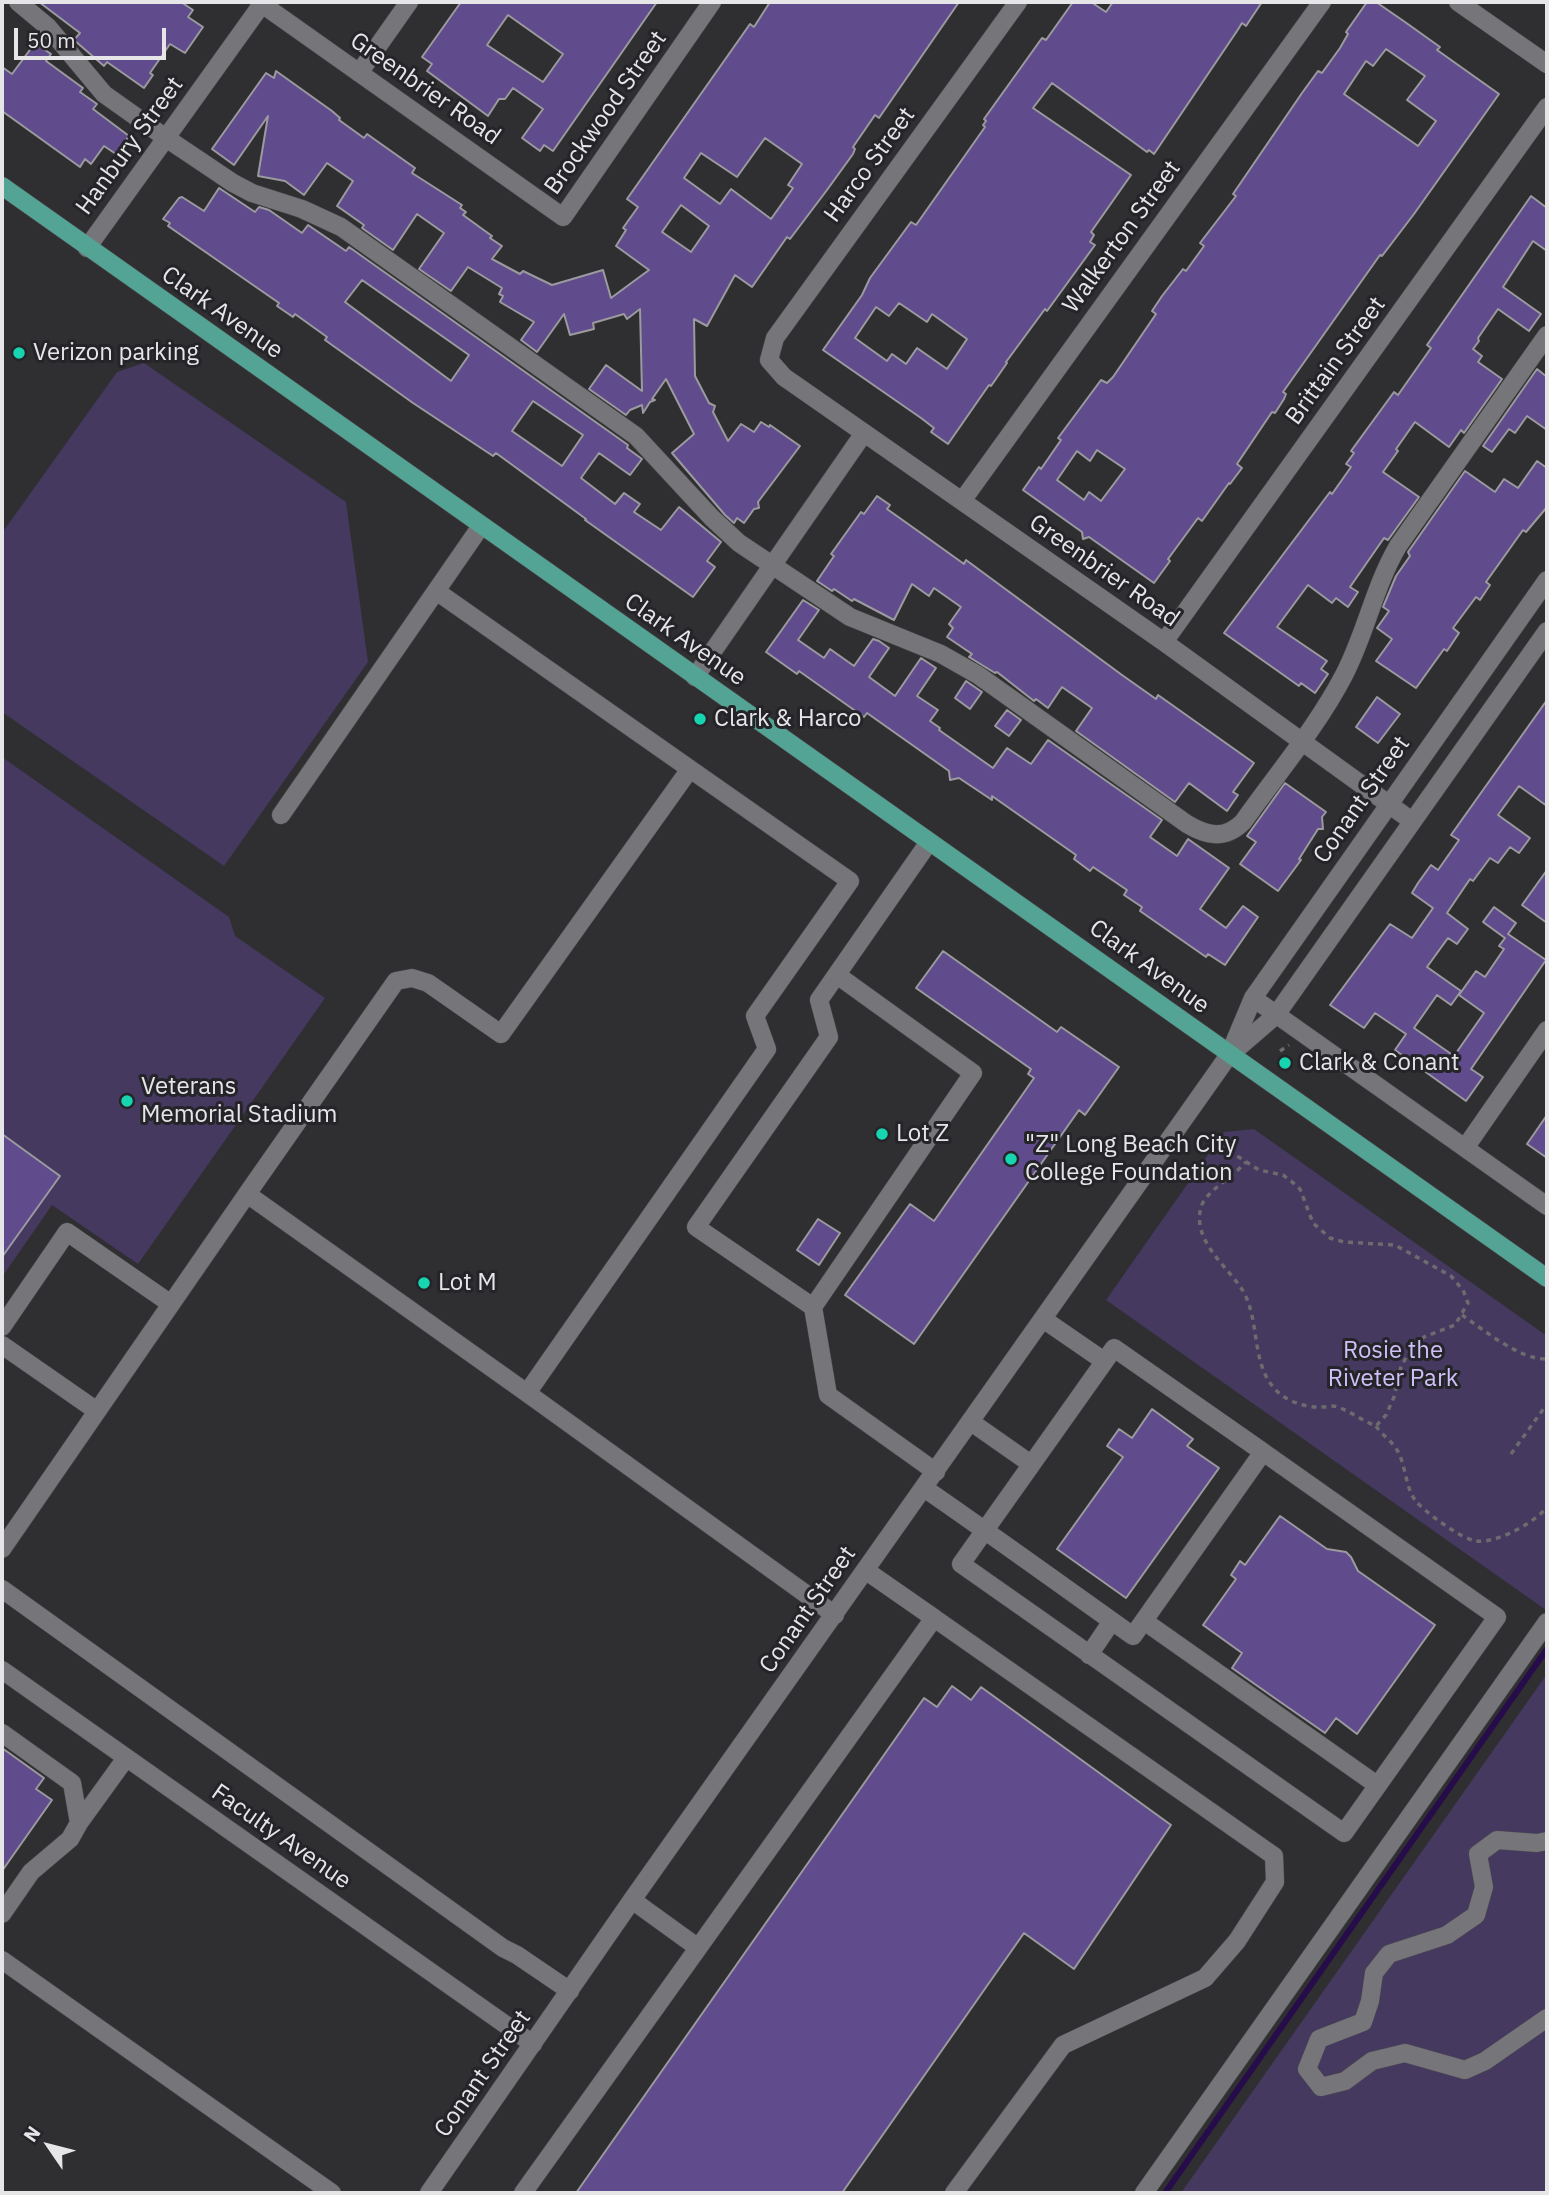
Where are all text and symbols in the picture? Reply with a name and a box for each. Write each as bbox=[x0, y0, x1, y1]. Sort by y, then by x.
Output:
scale bar bbox=[18, 14, 170, 58]
text: 50 m bbox=[27, 26, 76, 54]
street label: Greenbrier Road bbox=[344, 26, 506, 152]
street label: Brockwood Street bbox=[539, 26, 673, 200]
street label: Hanbury Street bbox=[70, 71, 190, 221]
street label: Harco Street bbox=[819, 102, 921, 228]
street label: Walkerton Street bbox=[1057, 155, 1187, 319]
street label: Clark Avenue bbox=[156, 261, 288, 365]
street label: Brittain Street bbox=[1280, 291, 1392, 431]
place label: Verizon parking bbox=[33, 339, 199, 367]
marker: Verizon parking bbox=[11, 345, 27, 361]
street label: Greenbrier Road bbox=[1023, 508, 1185, 634]
street label: Clark Avenue bbox=[619, 588, 751, 692]
place label: Clark & Harco bbox=[714, 705, 862, 733]
marker: Clark & Harco bbox=[692, 711, 708, 727]
street label: Conant Street bbox=[1308, 731, 1416, 869]
street label: Clark Avenue bbox=[1083, 914, 1215, 1020]
place label: Clark & Conant bbox=[1299, 1049, 1460, 1077]
marker: Clark & Conant bbox=[1277, 1055, 1293, 1071]
place label: Veterans Memorial Stadium bbox=[141, 1073, 338, 1129]
marker: Veterans Memorial Stadium bbox=[119, 1093, 135, 1109]
place label: Lot Z bbox=[896, 1120, 949, 1148]
marker: Lot Z bbox=[874, 1126, 890, 1142]
place label: "Z" Long Beach City College Foundation bbox=[1025, 1131, 1236, 1187]
marker: "Z" Long Beach City College Foundation bbox=[1003, 1151, 1019, 1167]
place label: Lot M bbox=[438, 1269, 497, 1297]
marker: Lot M bbox=[416, 1275, 432, 1291]
park label: Rosie the Riveter Park bbox=[1328, 1337, 1458, 1393]
street label: Conant Street bbox=[754, 1541, 862, 1679]
street label: Faculty Avenue bbox=[206, 1778, 356, 1896]
street label: Conant Street bbox=[429, 2005, 537, 2143]
north arrow bbox=[14, 2111, 84, 2181]
text: N bbox=[18, 2121, 46, 2146]

